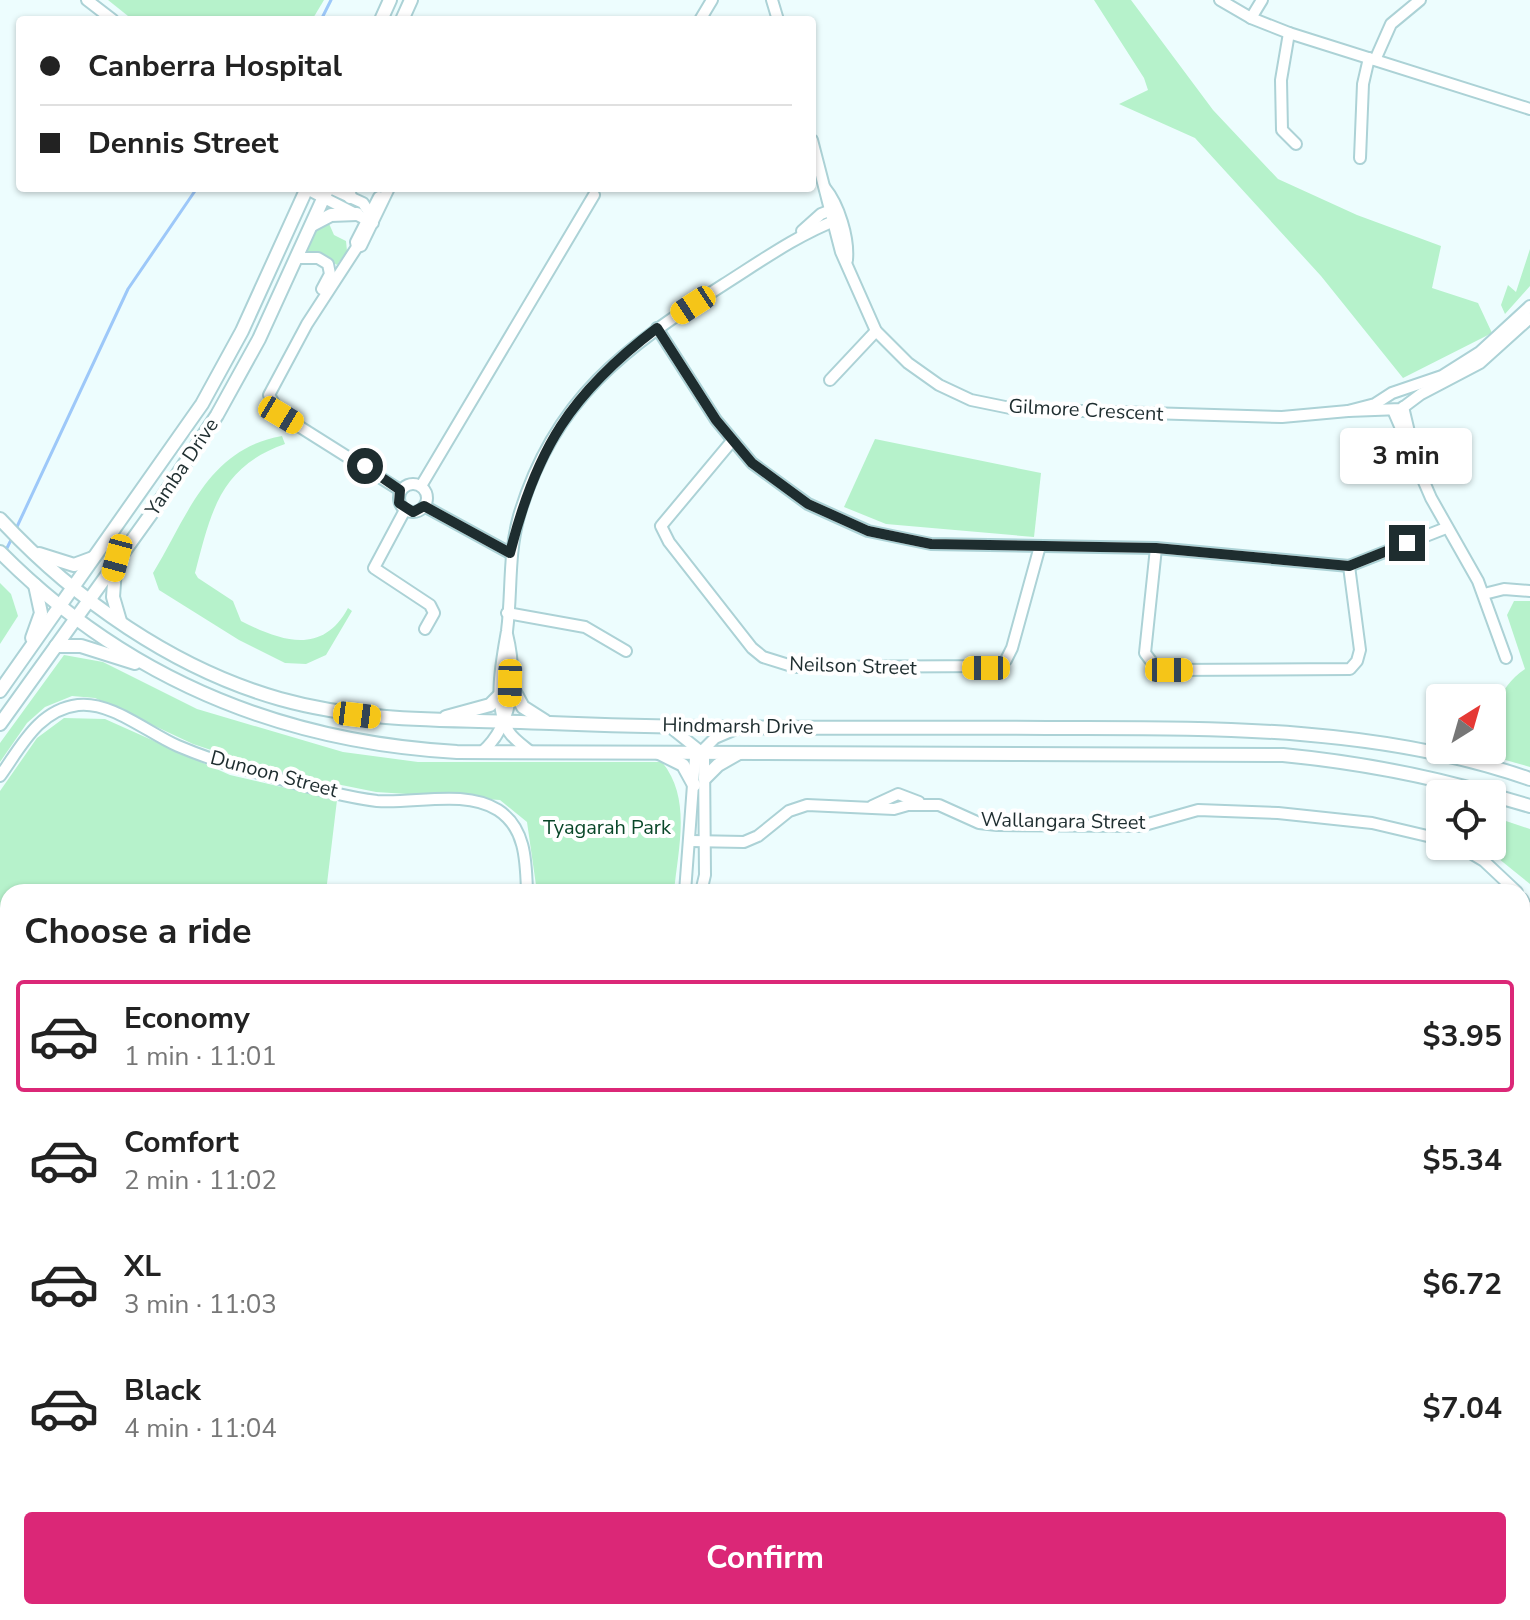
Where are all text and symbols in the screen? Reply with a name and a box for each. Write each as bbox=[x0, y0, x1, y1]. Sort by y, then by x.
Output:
text: Canberra Hospital bbox=[88, 46, 342, 87]
text: Dennis Street bbox=[88, 123, 278, 164]
car bbox=[666, 282, 720, 328]
car bbox=[254, 392, 308, 438]
street label: Gilmore Crescent bbox=[1008, 392, 1165, 428]
street label: Yamba Drive bbox=[139, 413, 225, 522]
callout: 3 min bbox=[1341, 427, 1473, 483]
text: 3 min bbox=[1372, 438, 1440, 473]
route start bbox=[347, 448, 383, 484]
route end bbox=[1389, 525, 1425, 561]
car bbox=[99, 532, 135, 584]
street label: Neilson Street bbox=[789, 650, 918, 682]
car bbox=[962, 656, 1010, 680]
car bbox=[1145, 658, 1193, 682]
car bbox=[498, 659, 522, 707]
north arrow bbox=[1426, 684, 1506, 764]
map controls bbox=[1426, 684, 1506, 860]
car bbox=[332, 700, 382, 730]
street label: Hindmarsh Drive bbox=[662, 711, 814, 741]
street label: Dunoon Street bbox=[207, 744, 342, 804]
button: locate bbox=[1426, 780, 1506, 860]
street label: Wallangara Street bbox=[980, 806, 1147, 836]
park label: Tyagarah Park bbox=[543, 814, 672, 841]
text: Choose a ride bbox=[24, 907, 252, 956]
text: Economy bbox=[124, 998, 250, 1039]
icon: car bbox=[28, 1000, 100, 1072]
text: $3.95 bbox=[1423, 1016, 1502, 1057]
text: 1 min · 11:01 bbox=[124, 1039, 277, 1074]
text: Comfort bbox=[124, 1122, 239, 1163]
icon: car bbox=[28, 1124, 100, 1196]
text: $5.34 bbox=[1423, 1140, 1502, 1181]
text: 2 min · 11:02 bbox=[124, 1163, 277, 1198]
text: XL bbox=[124, 1246, 161, 1287]
icon: car bbox=[28, 1248, 100, 1320]
text: $6.72 bbox=[1423, 1264, 1502, 1305]
text: 3 min · 11:03 bbox=[124, 1287, 277, 1322]
text: Black bbox=[124, 1370, 201, 1411]
icon: car bbox=[28, 1372, 100, 1444]
text: $7.04 bbox=[1423, 1388, 1502, 1429]
text: 4 min · 11:04 bbox=[124, 1411, 277, 1446]
button: Confirm bbox=[24, 1512, 1506, 1604]

